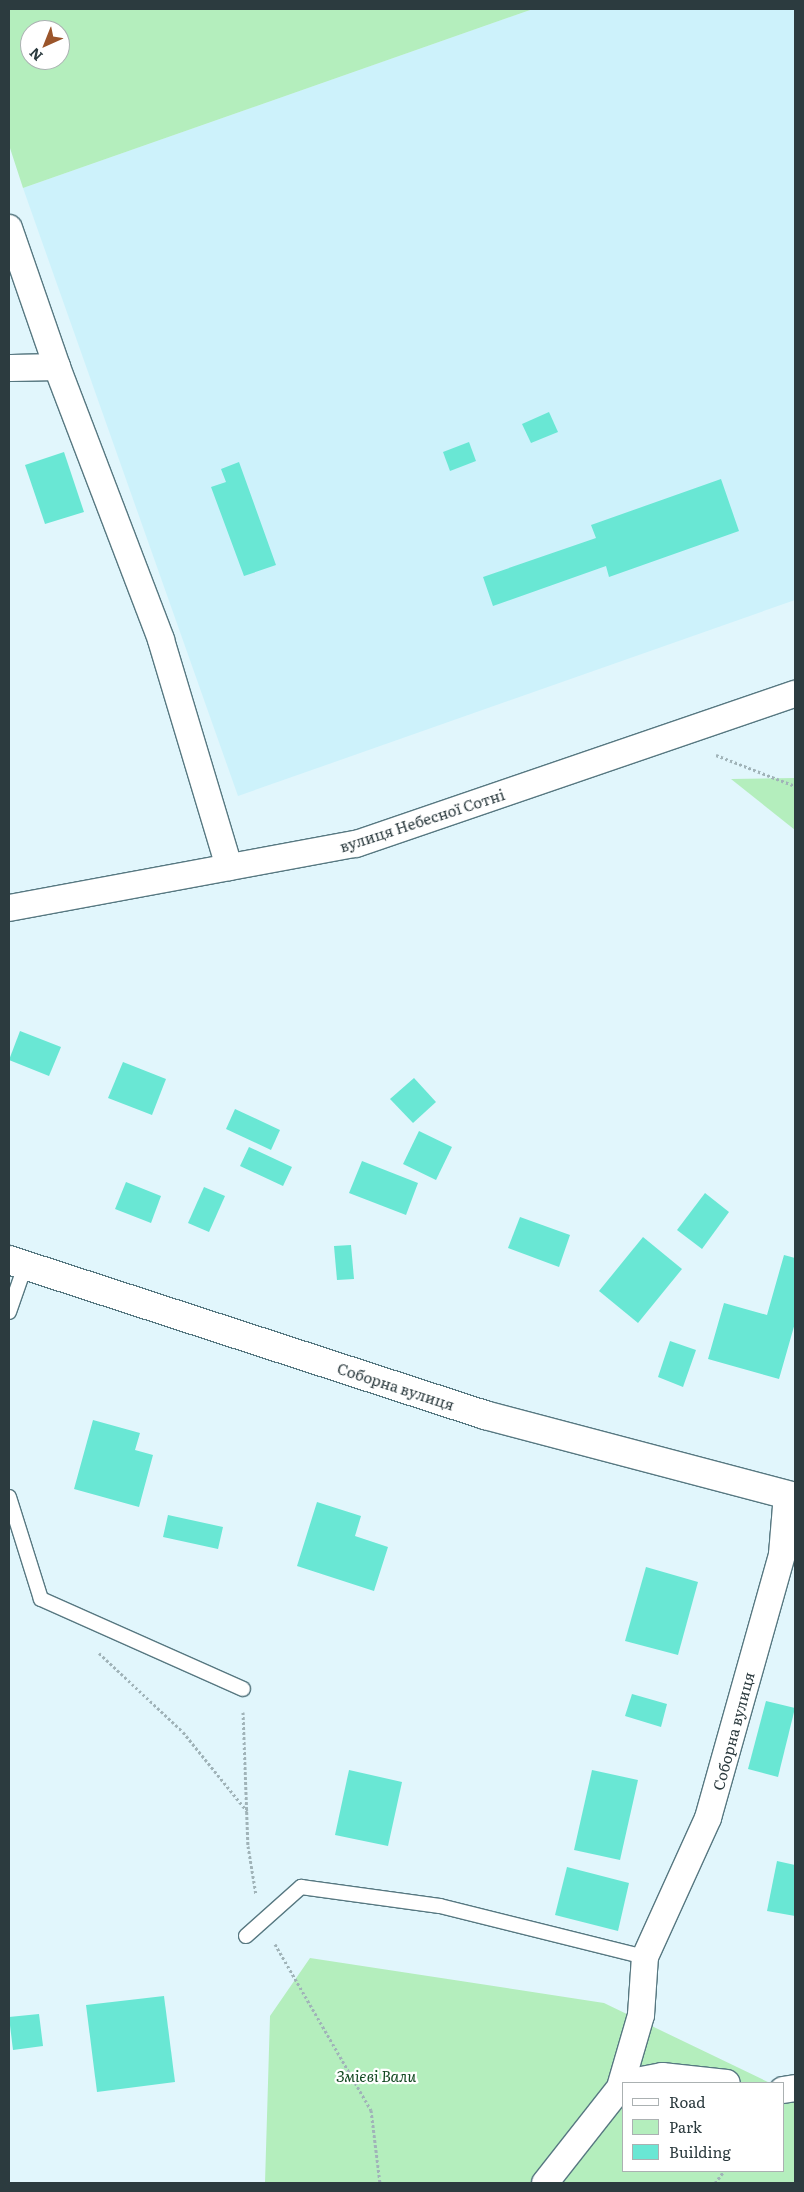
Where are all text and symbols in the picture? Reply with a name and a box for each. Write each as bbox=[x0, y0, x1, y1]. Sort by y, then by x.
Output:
north arrow bbox=[20, 20, 70, 70]
text: N bbox=[24, 44, 46, 66]
street label: вулиця Небесної Сотні bbox=[337, 785, 507, 855]
street label: Соборна вулиця bbox=[335, 1359, 457, 1413]
street label: Соборна вулиця bbox=[709, 1670, 757, 1792]
park label: Змієві Вали bbox=[336, 2067, 416, 2085]
legend bbox=[622, 2082, 784, 2172]
text: Road bbox=[669, 2090, 705, 2113]
text: Park bbox=[669, 2115, 702, 2138]
text: Building bbox=[669, 2140, 731, 2163]

